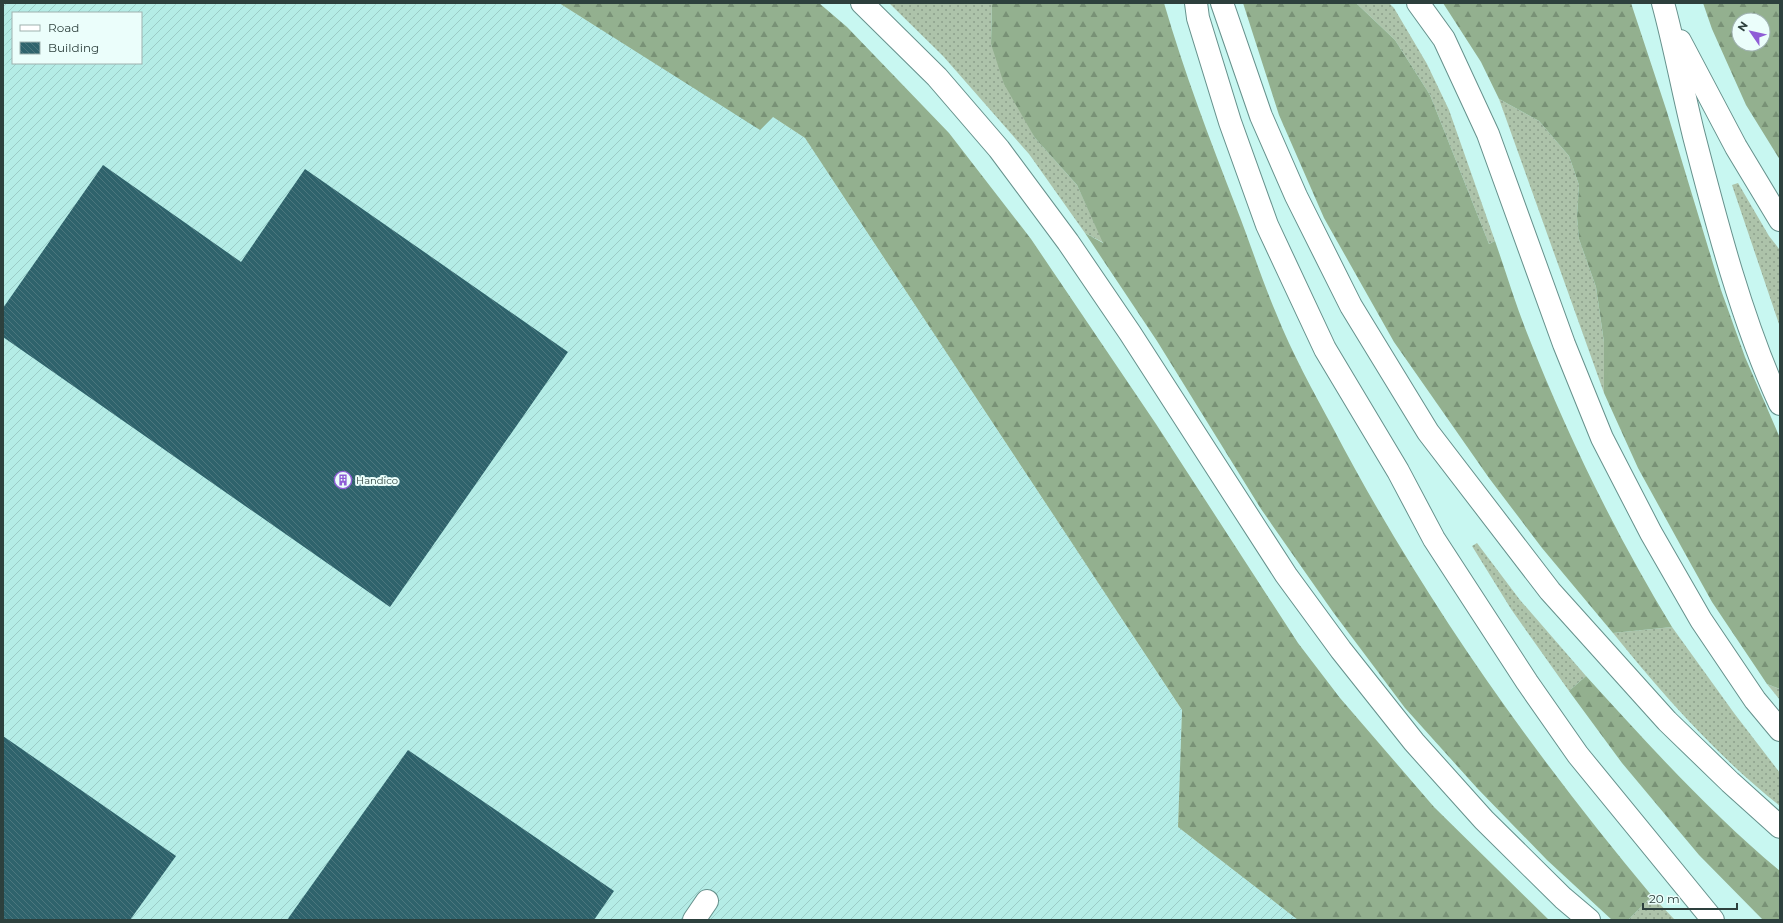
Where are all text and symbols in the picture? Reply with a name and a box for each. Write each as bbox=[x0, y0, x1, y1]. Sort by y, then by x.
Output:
legend bbox=[12, 12, 142, 64]
north arrow bbox=[1731, 12, 1771, 52]
text: N bbox=[1734, 19, 1751, 34]
text: Road bbox=[48, 20, 79, 35]
text: Building bbox=[48, 40, 99, 55]
building icon: Handico bbox=[333, 470, 353, 490]
place label: Handico bbox=[356, 474, 398, 487]
scale bar bbox=[1643, 885, 1737, 911]
text: 20 m bbox=[1649, 891, 1680, 906]

